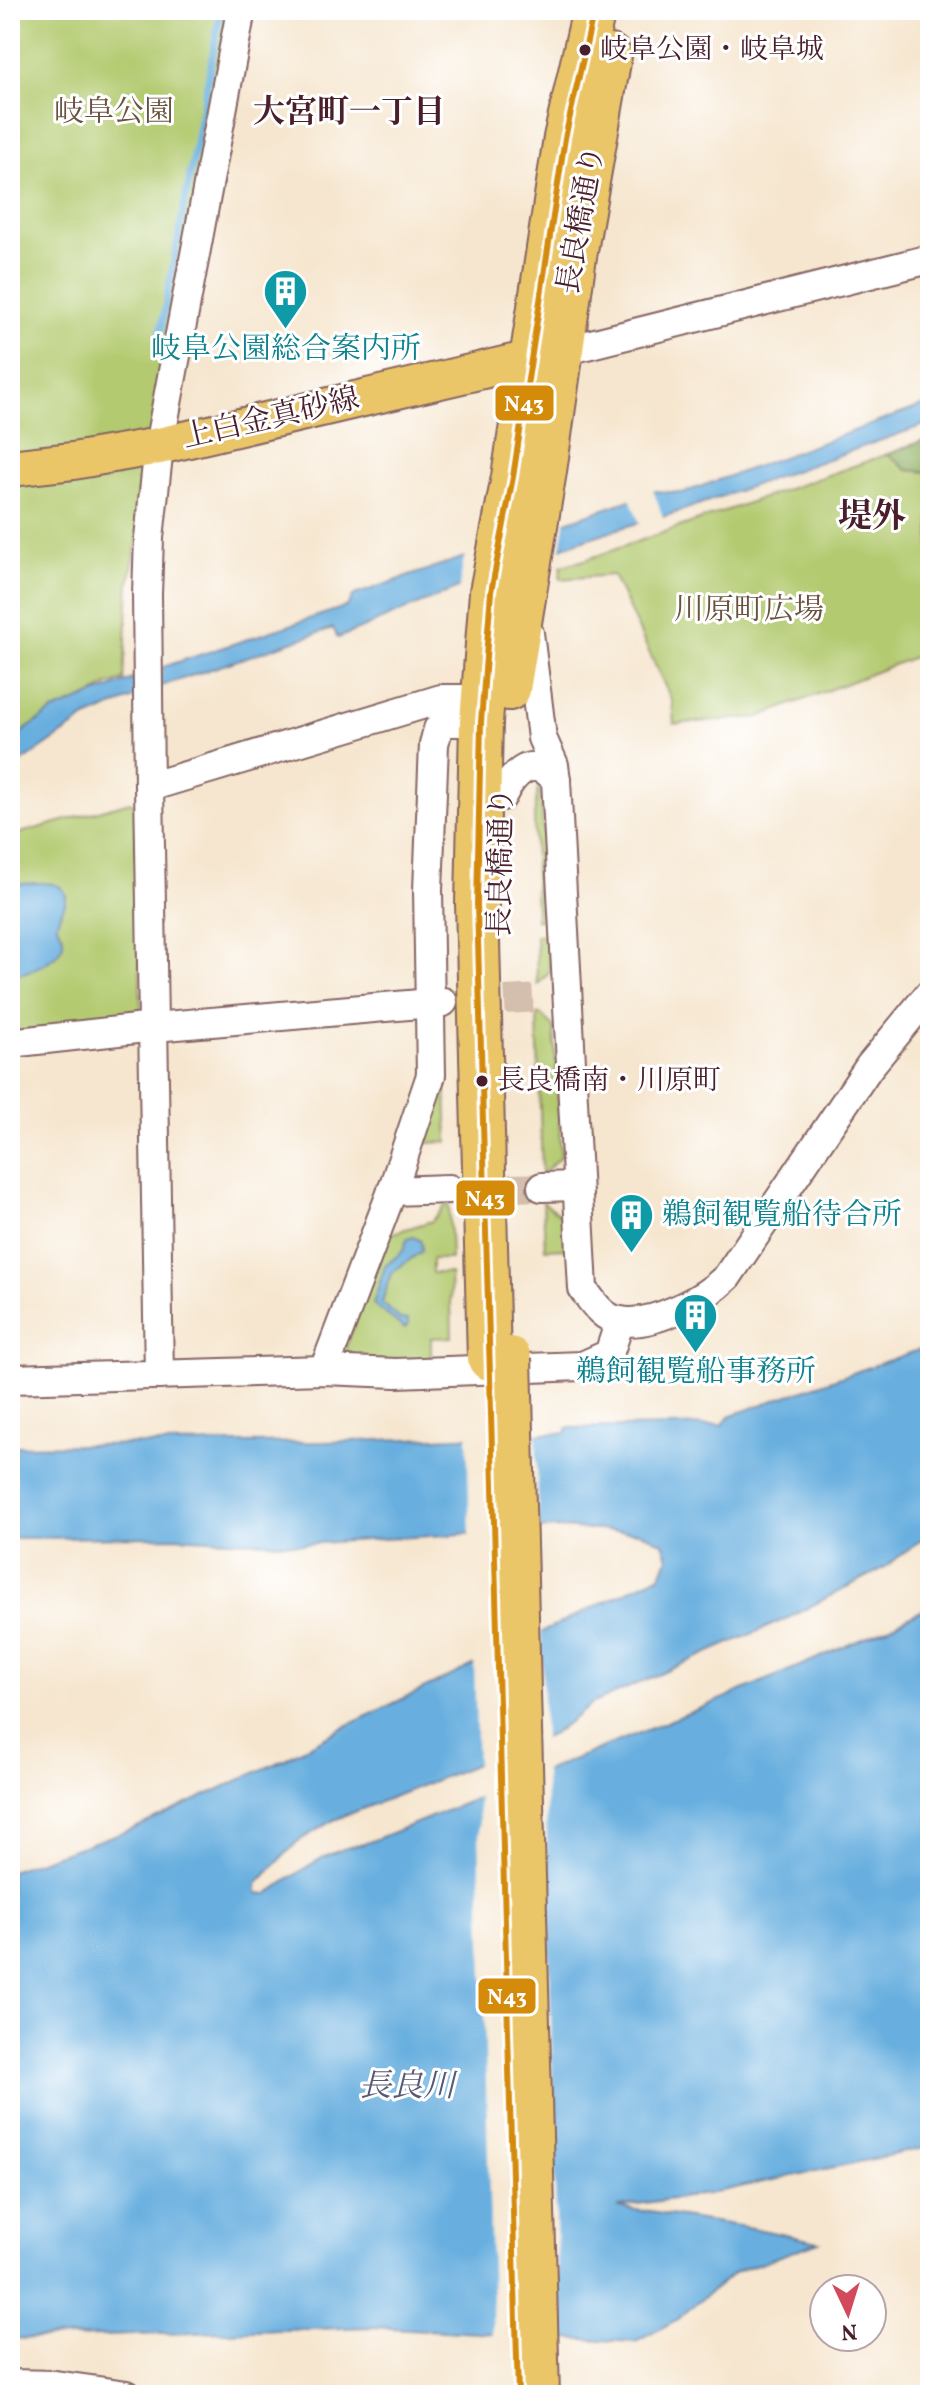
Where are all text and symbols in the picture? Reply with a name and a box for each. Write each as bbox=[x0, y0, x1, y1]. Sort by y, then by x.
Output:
place label: 岐阜公園・岐阜城 bbox=[600, 31, 824, 70]
marker: 岐阜公園・岐阜城 bbox=[577, 42, 593, 58]
park label: 岐阜公園 bbox=[54, 92, 174, 134]
district label: 大宮町一丁目 bbox=[253, 92, 445, 136]
street label: 長良橋通り bbox=[548, 142, 616, 298]
building icon: 岐阜公園総合案内所 bbox=[262, 268, 310, 331]
place label: 岐阜公園総合案内所 bbox=[151, 329, 421, 371]
street label: 上白金真砂線 bbox=[179, 378, 363, 460]
line badge: N43 bbox=[494, 384, 555, 422]
text: N43 bbox=[504, 390, 544, 421]
district label: 堤外 bbox=[838, 495, 906, 542]
park label: 川原町広場 bbox=[674, 590, 824, 632]
street label: 長良橋通り bbox=[480, 787, 524, 937]
place label: 長良橋南・川原町 bbox=[497, 1062, 721, 1101]
marker: 長良橋南・川原町 bbox=[474, 1073, 490, 1089]
line badge: N43 bbox=[455, 1179, 516, 1217]
text: N43 bbox=[465, 1185, 505, 1216]
building icon: 鵜飼観覧船待合所 bbox=[607, 1192, 655, 1255]
place label: 鵜飼観覧船待合所 bbox=[662, 1195, 902, 1237]
building icon: 鵜飼観覧船事務所 bbox=[672, 1291, 720, 1354]
place label: 鵜飼観覧船事務所 bbox=[576, 1352, 816, 1394]
line badge: N43 bbox=[477, 1977, 537, 2015]
text: N43 bbox=[487, 1983, 527, 2014]
water label: 長良川 bbox=[359, 2066, 458, 2110]
north arrow bbox=[808, 2273, 888, 2353]
text: N bbox=[840, 2314, 858, 2346]

